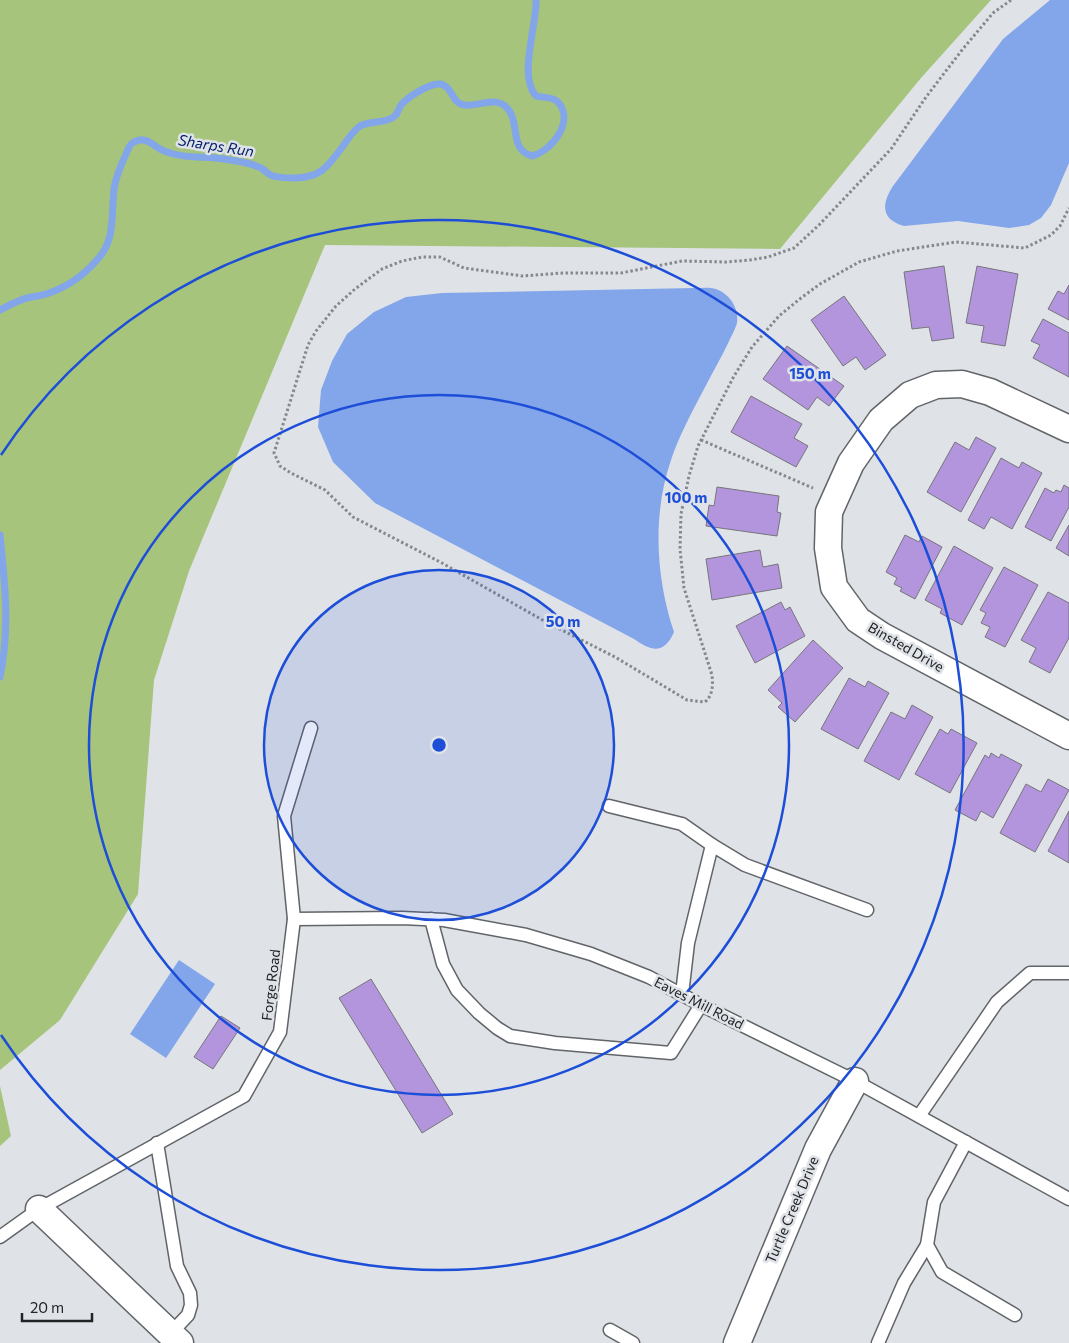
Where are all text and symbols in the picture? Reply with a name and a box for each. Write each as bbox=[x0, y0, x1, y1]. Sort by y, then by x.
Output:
water label: Sharps Run bbox=[177, 130, 255, 160]
text: 150 m bbox=[789, 364, 831, 382]
text: 100 m bbox=[665, 488, 707, 506]
text: 50 m bbox=[546, 612, 580, 630]
street label: Binsted Drive bbox=[865, 618, 947, 675]
centre of rings bbox=[430, 736, 448, 754]
street label: Forge Road bbox=[258, 948, 283, 1022]
street label: Eaves Mill Road bbox=[652, 973, 747, 1032]
street label: Turtle Creek Drive bbox=[761, 1154, 822, 1266]
scale bar bbox=[22, 1290, 92, 1322]
text: 20 m bbox=[30, 1298, 64, 1316]

